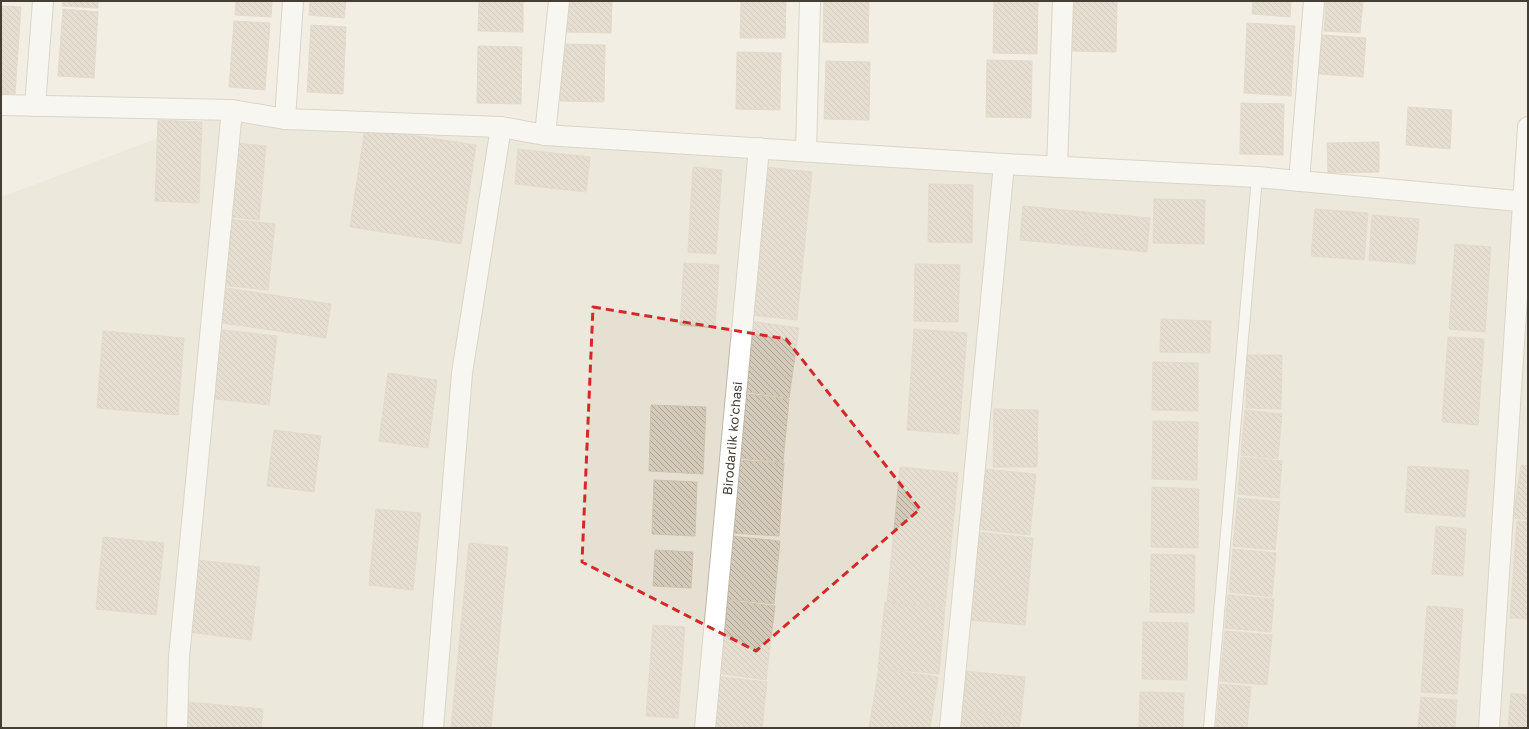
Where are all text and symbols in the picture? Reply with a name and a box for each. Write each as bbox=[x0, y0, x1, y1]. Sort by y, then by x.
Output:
street label: Birodarlik ko'chasi bbox=[719, 381, 745, 496]

